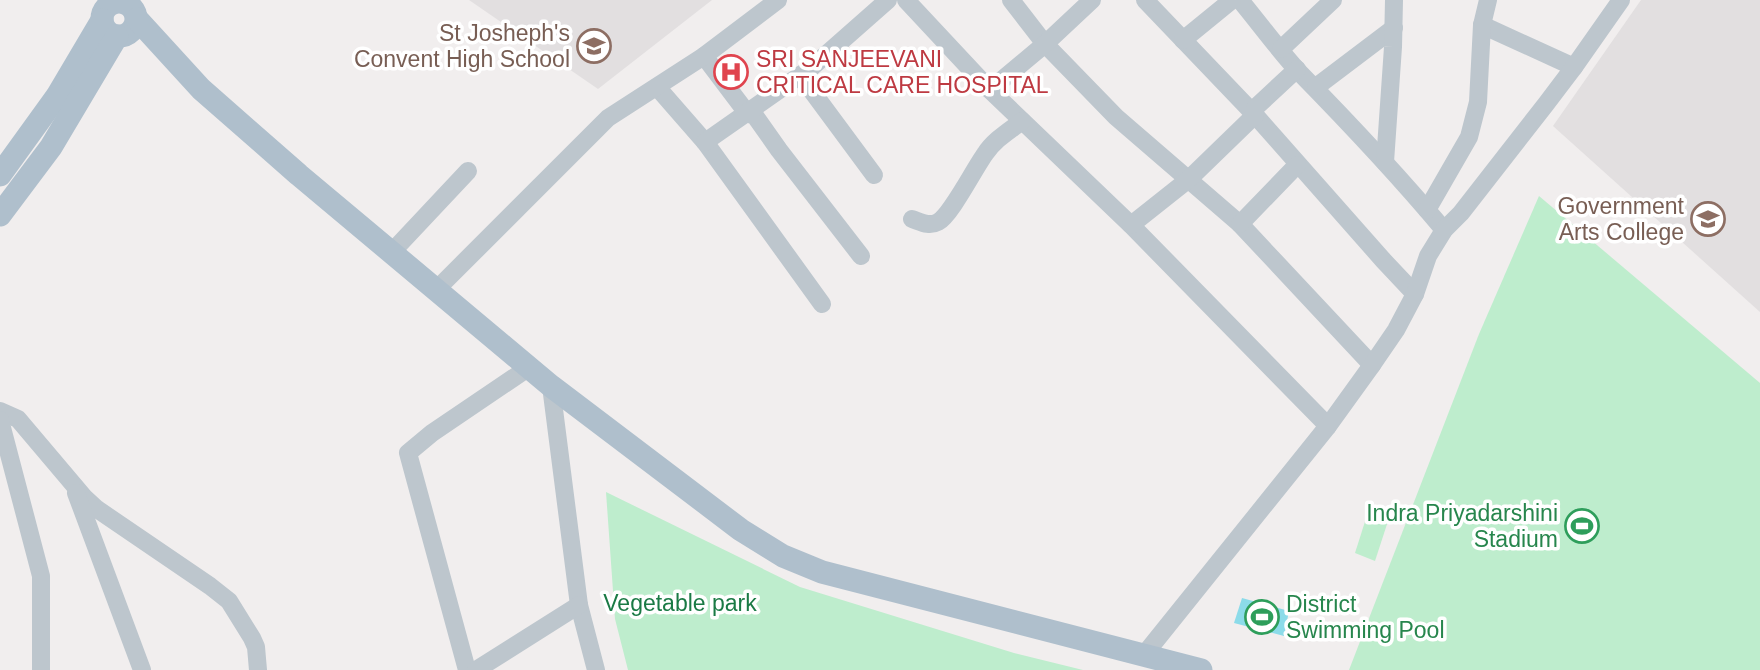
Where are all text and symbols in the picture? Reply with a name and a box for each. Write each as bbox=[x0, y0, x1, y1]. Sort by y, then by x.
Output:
place label: St Josheph's Convent High School bbox=[354, 20, 570, 72]
school or university icon: St Josheph's Convent High School bbox=[575, 27, 613, 65]
place label: SRI SANJEEVANI CRITICAL CARE HOSPITAL bbox=[756, 46, 1049, 98]
hospital icon: SRI SANJEEVANI CRITICAL CARE HOSPITAL bbox=[712, 53, 750, 91]
place label: Government Arts College bbox=[1557, 193, 1685, 245]
school or university icon: Government Arts College bbox=[1689, 200, 1727, 238]
place label: Indra Priyadarshini Stadium bbox=[1366, 500, 1558, 552]
sports icon: Indra Priyadarshini Stadium bbox=[1563, 507, 1601, 545]
park label: Vegetable park bbox=[603, 590, 757, 616]
place label: District Swimming Pool bbox=[1286, 591, 1445, 643]
sports icon: District Swimming Pool bbox=[1243, 598, 1281, 636]

